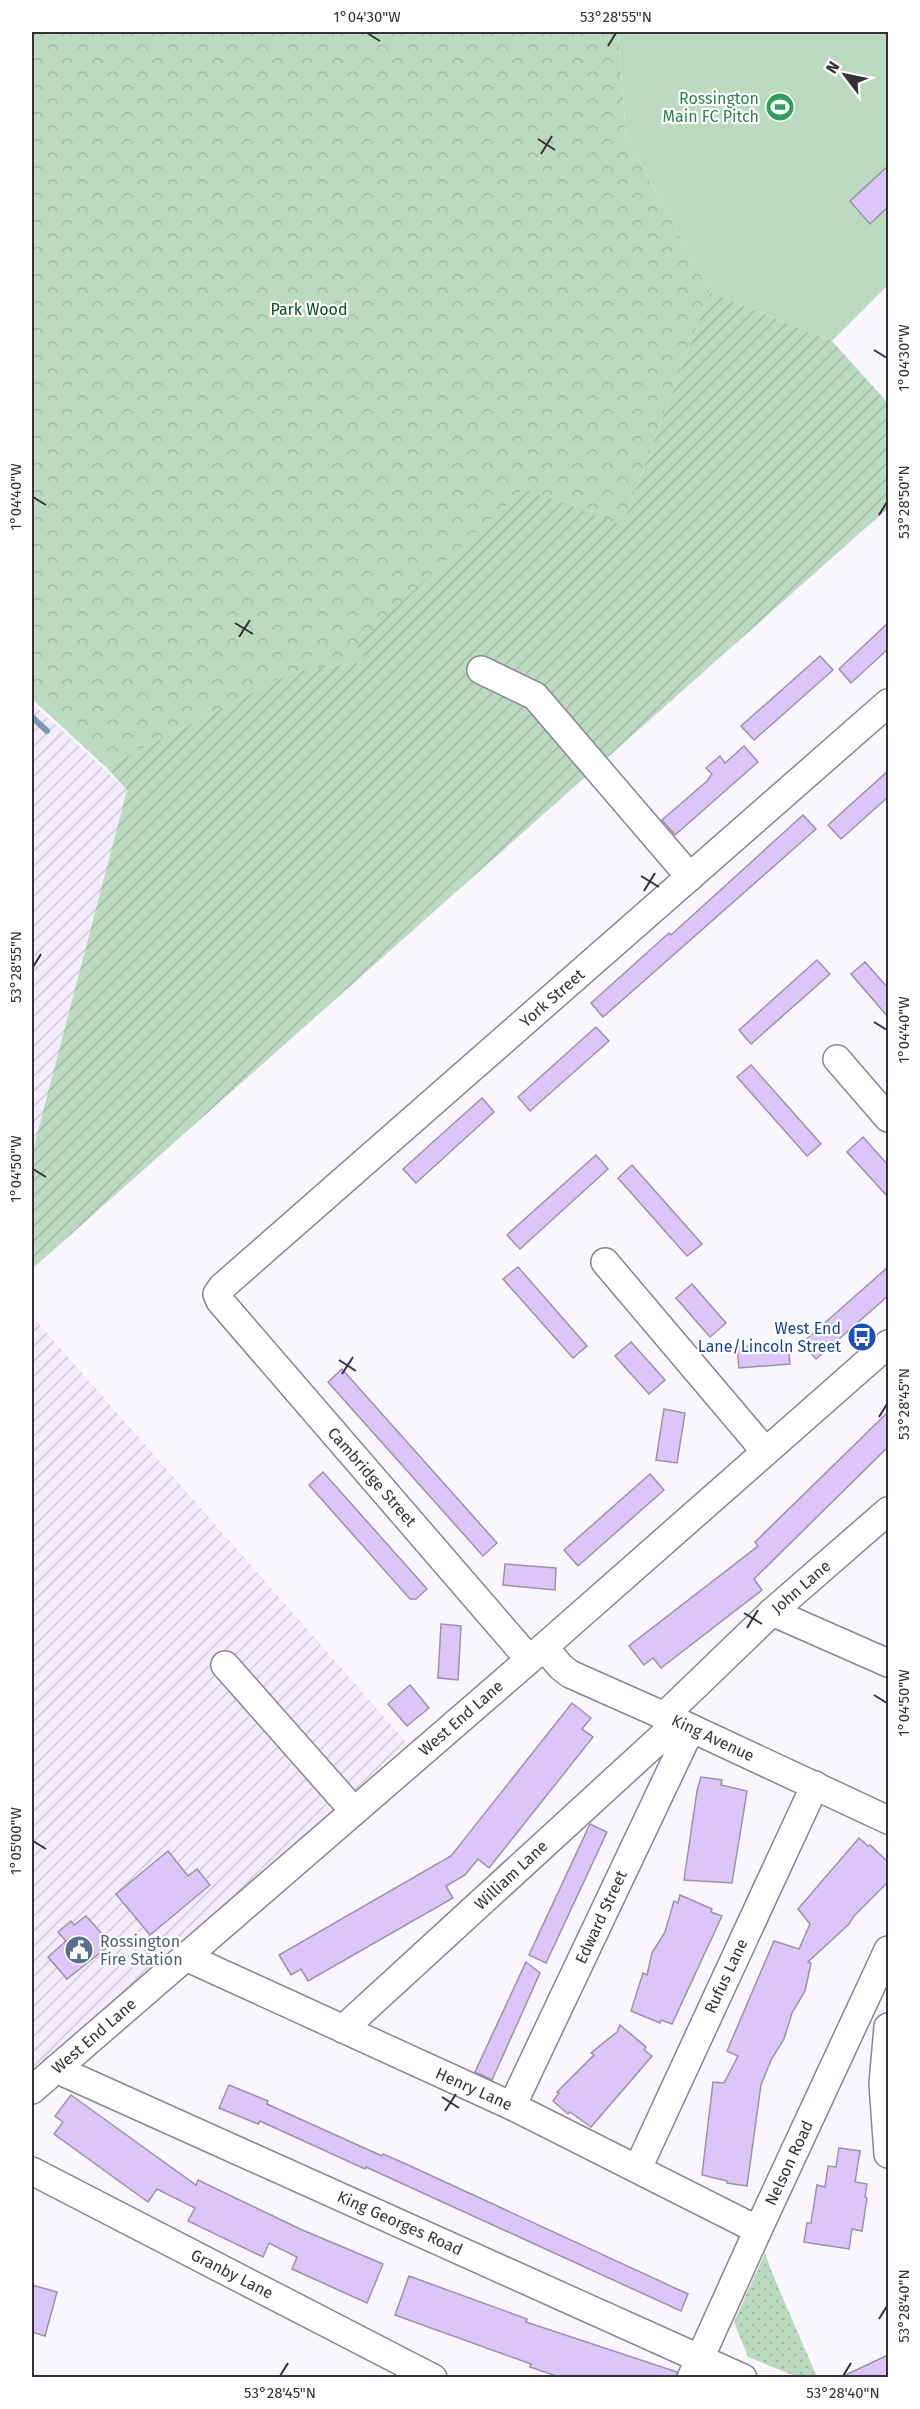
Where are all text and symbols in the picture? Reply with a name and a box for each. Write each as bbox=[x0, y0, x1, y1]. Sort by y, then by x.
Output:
text: 1°04'30"W bbox=[333, 8, 401, 26]
text: 53°28'55"N bbox=[580, 8, 652, 26]
north arrow bbox=[815, 45, 875, 105]
text: N bbox=[822, 58, 844, 77]
place label: Rossington Main FC Pitch bbox=[663, 89, 759, 126]
sports icon: Rossington Main FC Pitch bbox=[764, 91, 796, 123]
park label: Park Wood bbox=[270, 300, 348, 319]
text: 1°04'30"W bbox=[895, 324, 913, 392]
text: 1°04'40"W bbox=[7, 463, 25, 531]
text: 53°28'50"N bbox=[895, 465, 913, 539]
text: 53°28'55"N bbox=[7, 931, 25, 1003]
street label: York Street bbox=[516, 965, 588, 1031]
text: 1°04'40"W bbox=[895, 996, 913, 1064]
text: 1°04'50"W bbox=[7, 1135, 25, 1203]
place label: West End Lane/Lincoln Street bbox=[698, 1319, 841, 1356]
bus stop icon: West End Lane/Lincoln Street bbox=[846, 1321, 878, 1353]
text: 53°28'45"N bbox=[895, 1368, 913, 1440]
street label: Cambridge Street bbox=[324, 1423, 420, 1531]
street label: John Lane bbox=[768, 1556, 834, 1618]
text: 1°04'50"W bbox=[895, 1669, 913, 1737]
street label: West End Lane bbox=[415, 1676, 507, 1760]
street label: King Avenue bbox=[669, 1711, 757, 1765]
text: 1°05'00"W bbox=[7, 1806, 25, 1875]
street label: William Lane bbox=[471, 1836, 551, 1914]
street label: Edward Street bbox=[571, 1867, 631, 1967]
place label: Rossington Fire Station bbox=[100, 1932, 183, 1969]
public building icon: Rossington Fire Station bbox=[63, 1934, 95, 1966]
street label: Rufus Lane bbox=[700, 1936, 752, 2016]
street label: West End Lane bbox=[48, 1994, 140, 2078]
street label: Henry Lane bbox=[433, 2064, 515, 2114]
street label: Nelson Road bbox=[761, 2117, 817, 2209]
street label: King Georges Road bbox=[334, 2187, 466, 2259]
street label: Granby Lane bbox=[188, 2245, 276, 2303]
text: 53°28'40"N bbox=[895, 2269, 913, 2343]
text: 53°28'45"N bbox=[244, 2384, 316, 2402]
text: 53°28'40"N bbox=[806, 2384, 880, 2402]

